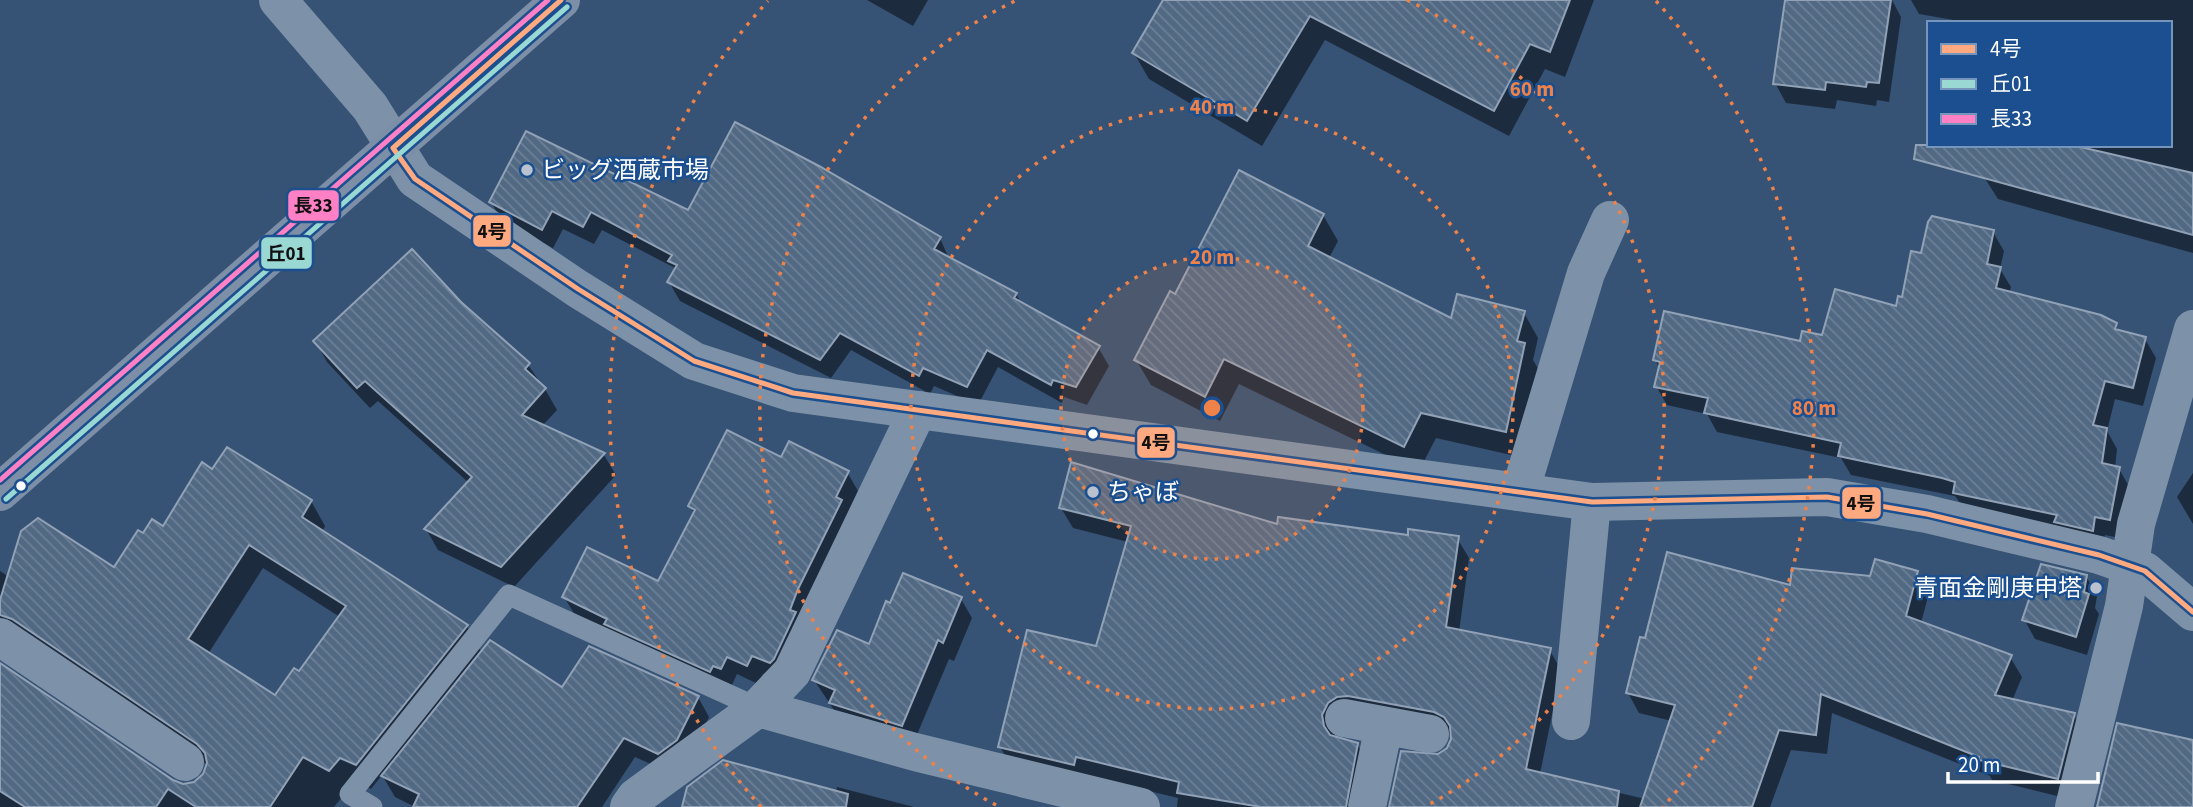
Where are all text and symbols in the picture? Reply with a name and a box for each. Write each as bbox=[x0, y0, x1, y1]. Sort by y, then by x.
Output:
legend bbox=[1927, 21, 2172, 147]
text: 4号 bbox=[1990, 34, 2021, 64]
text: 丘01 bbox=[1990, 69, 2032, 99]
text: 60 m bbox=[1510, 74, 1554, 104]
text: 40 m bbox=[1190, 92, 1234, 122]
text: 長33 bbox=[1990, 104, 2032, 134]
place label: ビッグ酒蔵市場 bbox=[541, 153, 709, 188]
marker: ビッグ酒蔵市場 bbox=[519, 162, 535, 178]
line badge: 長33 bbox=[287, 189, 340, 222]
text: 長33 bbox=[293, 193, 333, 220]
line badge: 4号 bbox=[472, 214, 512, 248]
text: 4号 bbox=[477, 219, 507, 246]
line badge: 丘01 bbox=[260, 236, 313, 270]
text: 丘01 bbox=[266, 241, 306, 268]
text: 20 m bbox=[1190, 242, 1234, 272]
text: 80 m bbox=[1792, 393, 1836, 423]
centre of rings bbox=[1200, 396, 1224, 420]
line badge: 4号 bbox=[1136, 426, 1176, 459]
unlabelled marker bbox=[1086, 427, 1100, 441]
text: 4号 bbox=[1141, 430, 1171, 457]
place label: ちゃぼ bbox=[1107, 475, 1179, 510]
unlabelled marker bbox=[14, 479, 28, 493]
marker: ちゃぼ bbox=[1085, 484, 1101, 500]
line badge: 4号 bbox=[1841, 486, 1882, 520]
text: 4号 bbox=[1846, 491, 1876, 518]
place label: 青面金剛庚申塔 bbox=[1914, 571, 2082, 606]
marker: 青面金剛庚申塔 bbox=[2088, 580, 2104, 596]
scale bar bbox=[1948, 740, 2098, 784]
text: 20 m bbox=[1958, 750, 2000, 780]

